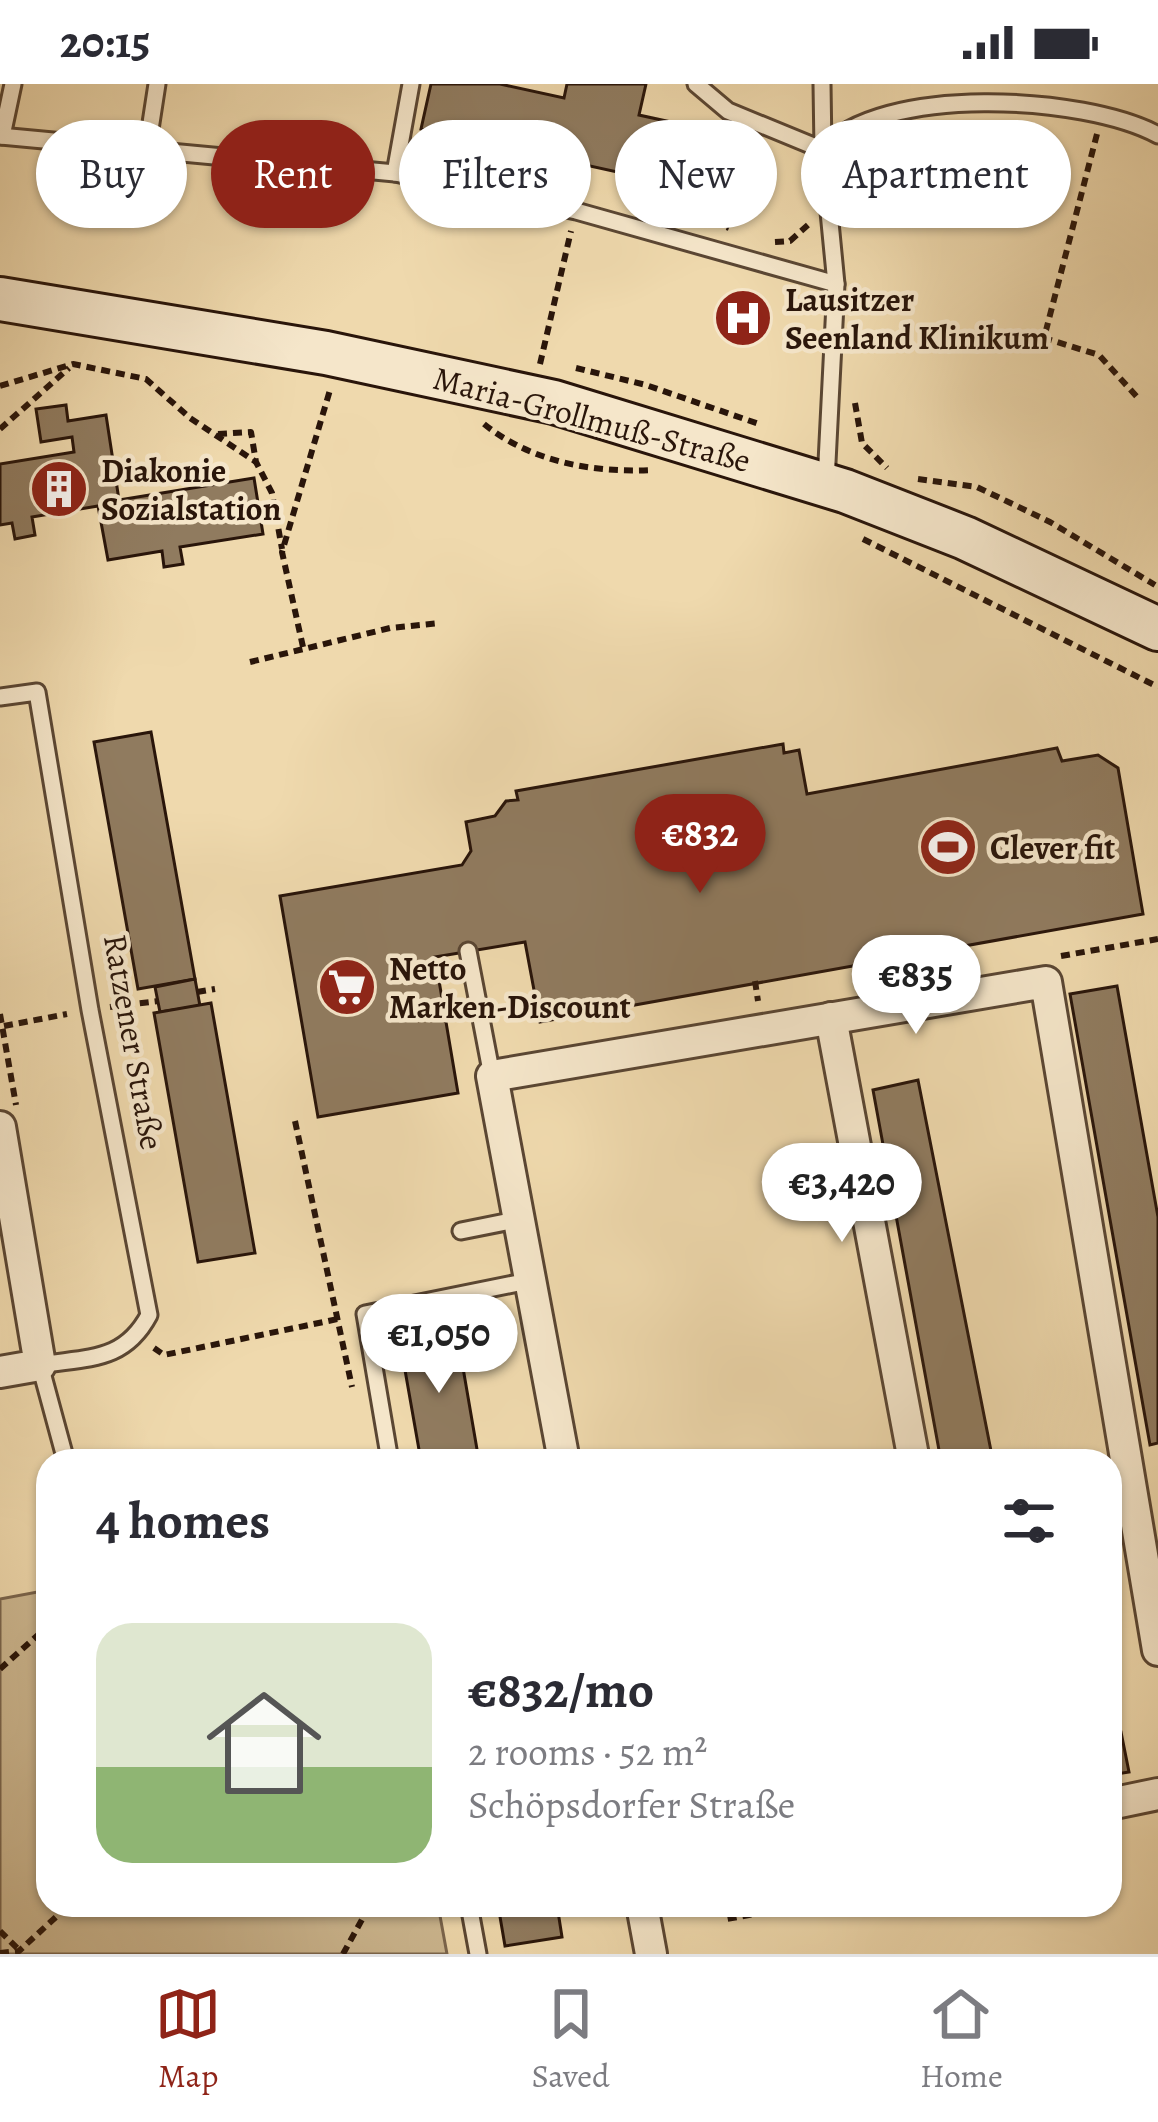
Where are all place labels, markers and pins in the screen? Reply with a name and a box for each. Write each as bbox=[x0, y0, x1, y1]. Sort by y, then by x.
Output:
place label: Lausitzer Seenland Klinikum bbox=[785, 277, 1049, 360]
hospital icon: Lausitzer Seenland Klinikum bbox=[712, 287, 774, 349]
place label: Diakonie Sozialstation bbox=[101, 448, 281, 531]
building icon: Diakonie Sozialstation bbox=[28, 458, 90, 520]
pin: €832 bbox=[629, 794, 771, 896]
sports icon: Clever fit bbox=[917, 816, 979, 878]
place label: Clever fit bbox=[990, 825, 1115, 870]
pin: €835 bbox=[845, 935, 987, 1037]
place label: Netto Marken-Discount bbox=[389, 946, 631, 1029]
supermarket icon: Netto Marken-Discount bbox=[316, 956, 378, 1018]
pin: €3,420 bbox=[744, 1143, 940, 1245]
pin: €1,050 bbox=[341, 1294, 537, 1396]

